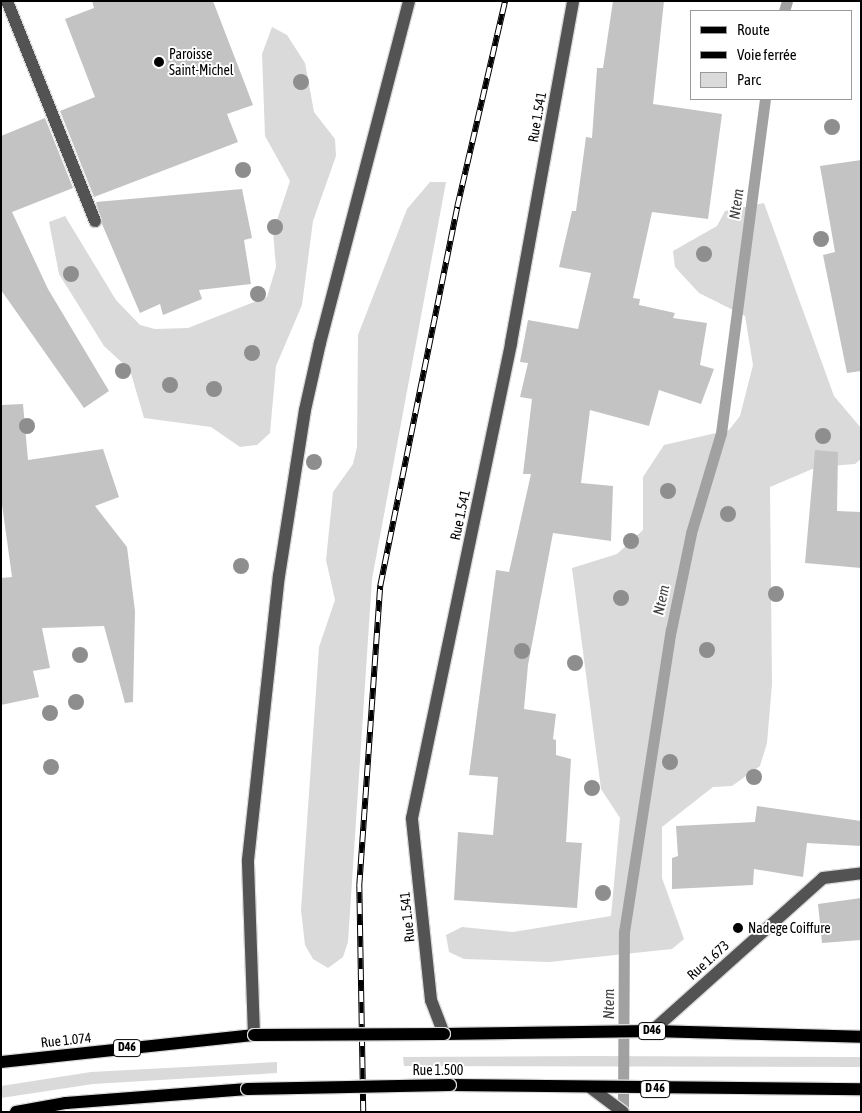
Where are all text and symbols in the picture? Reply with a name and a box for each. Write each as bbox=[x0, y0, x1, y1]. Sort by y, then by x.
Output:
legend bbox=[690, 10, 852, 100]
text: Route bbox=[737, 21, 770, 38]
place label: Paroisse Saint-Michel bbox=[169, 46, 234, 78]
text: Voie ferrée bbox=[737, 46, 797, 63]
marker: Paroisse Saint-Michel bbox=[153, 56, 165, 68]
text: Parc bbox=[737, 71, 761, 88]
street label: Rue 1.541 bbox=[524, 91, 550, 143]
water label: Ntem bbox=[725, 188, 747, 220]
street label: Rue 1.541 bbox=[446, 488, 474, 542]
water label: Ntem bbox=[649, 583, 673, 617]
street label: Rue 1.541 bbox=[396, 891, 418, 943]
place label: Nadege Coiffure bbox=[748, 920, 831, 936]
marker: Nadege Coiffure bbox=[732, 922, 744, 934]
street label: Rue 1.673 bbox=[683, 937, 733, 983]
water label: Ntem bbox=[600, 989, 618, 1019]
road number: D46 bbox=[637, 1021, 667, 1040]
street label: Rue 1.074 bbox=[40, 1029, 92, 1051]
road number: D46 bbox=[112, 1038, 142, 1058]
street label: Rue 1.500 bbox=[413, 1062, 463, 1078]
road number: D 46 bbox=[640, 1080, 670, 1098]

